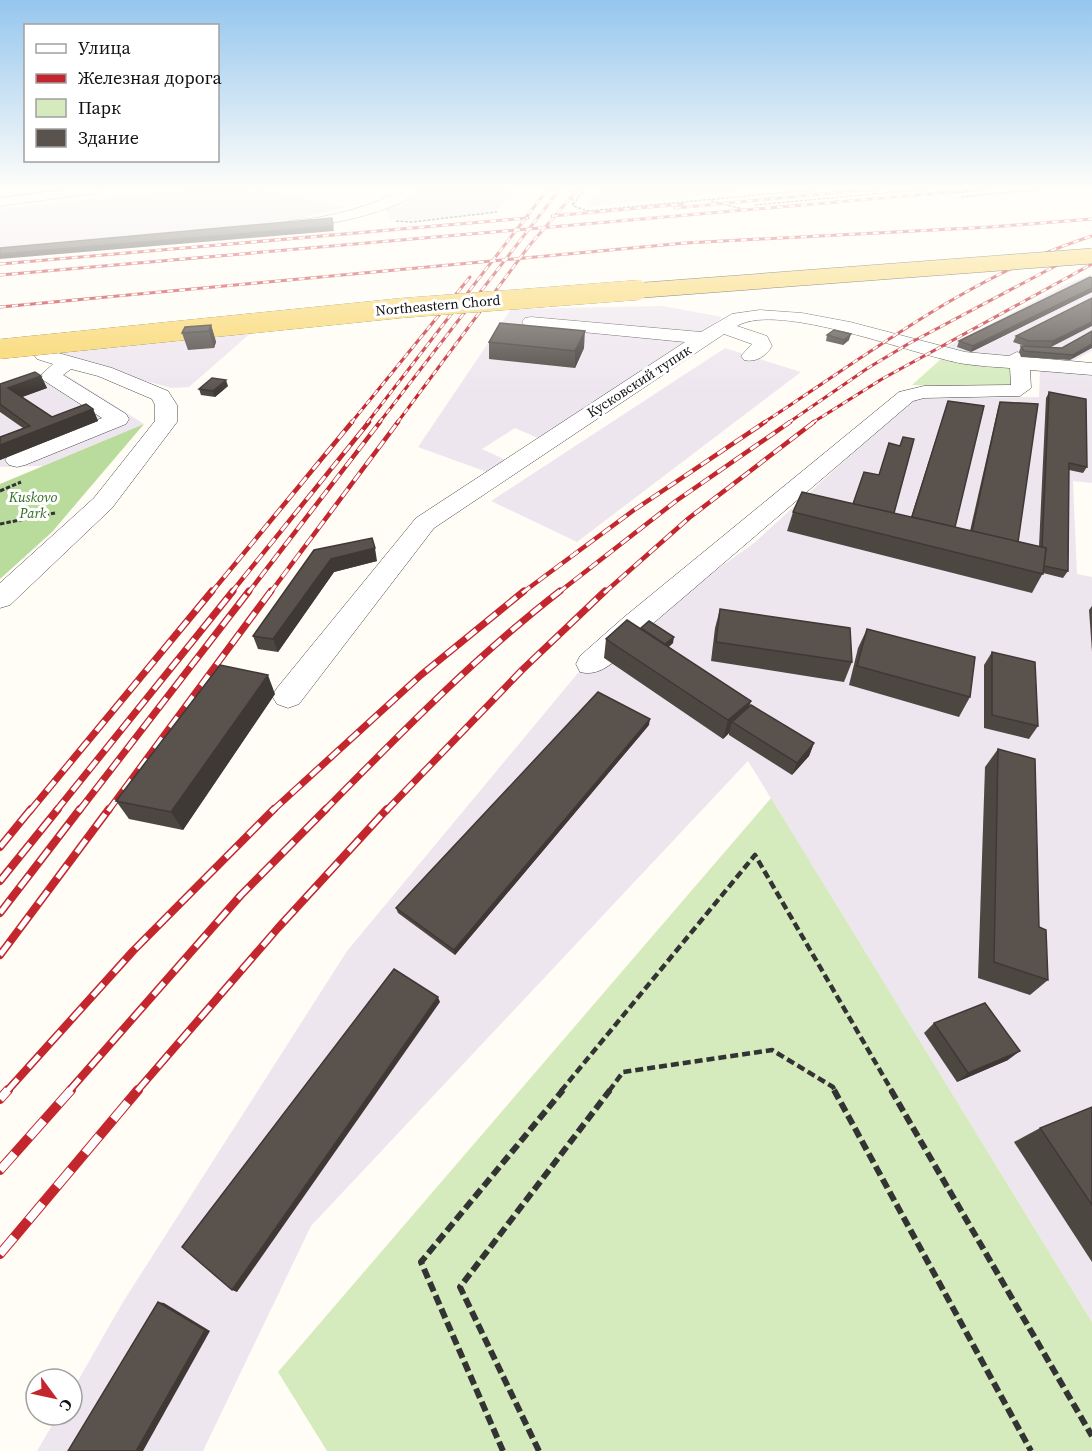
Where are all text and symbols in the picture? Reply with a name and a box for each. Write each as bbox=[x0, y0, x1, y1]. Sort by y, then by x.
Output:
legend bbox=[24, 24, 219, 162]
text: Улица bbox=[78, 35, 131, 60]
text: Железная дорога bbox=[78, 65, 223, 90]
text: Парк bbox=[78, 95, 121, 120]
text: Здание bbox=[78, 125, 139, 150]
street label: Northeastern Chord bbox=[375, 290, 501, 320]
street label: Кусковский тупик bbox=[583, 340, 695, 422]
park label: Kuskovo Park bbox=[8, 487, 57, 523]
north arrow bbox=[24, 1367, 84, 1427]
text: С bbox=[55, 1395, 79, 1415]

